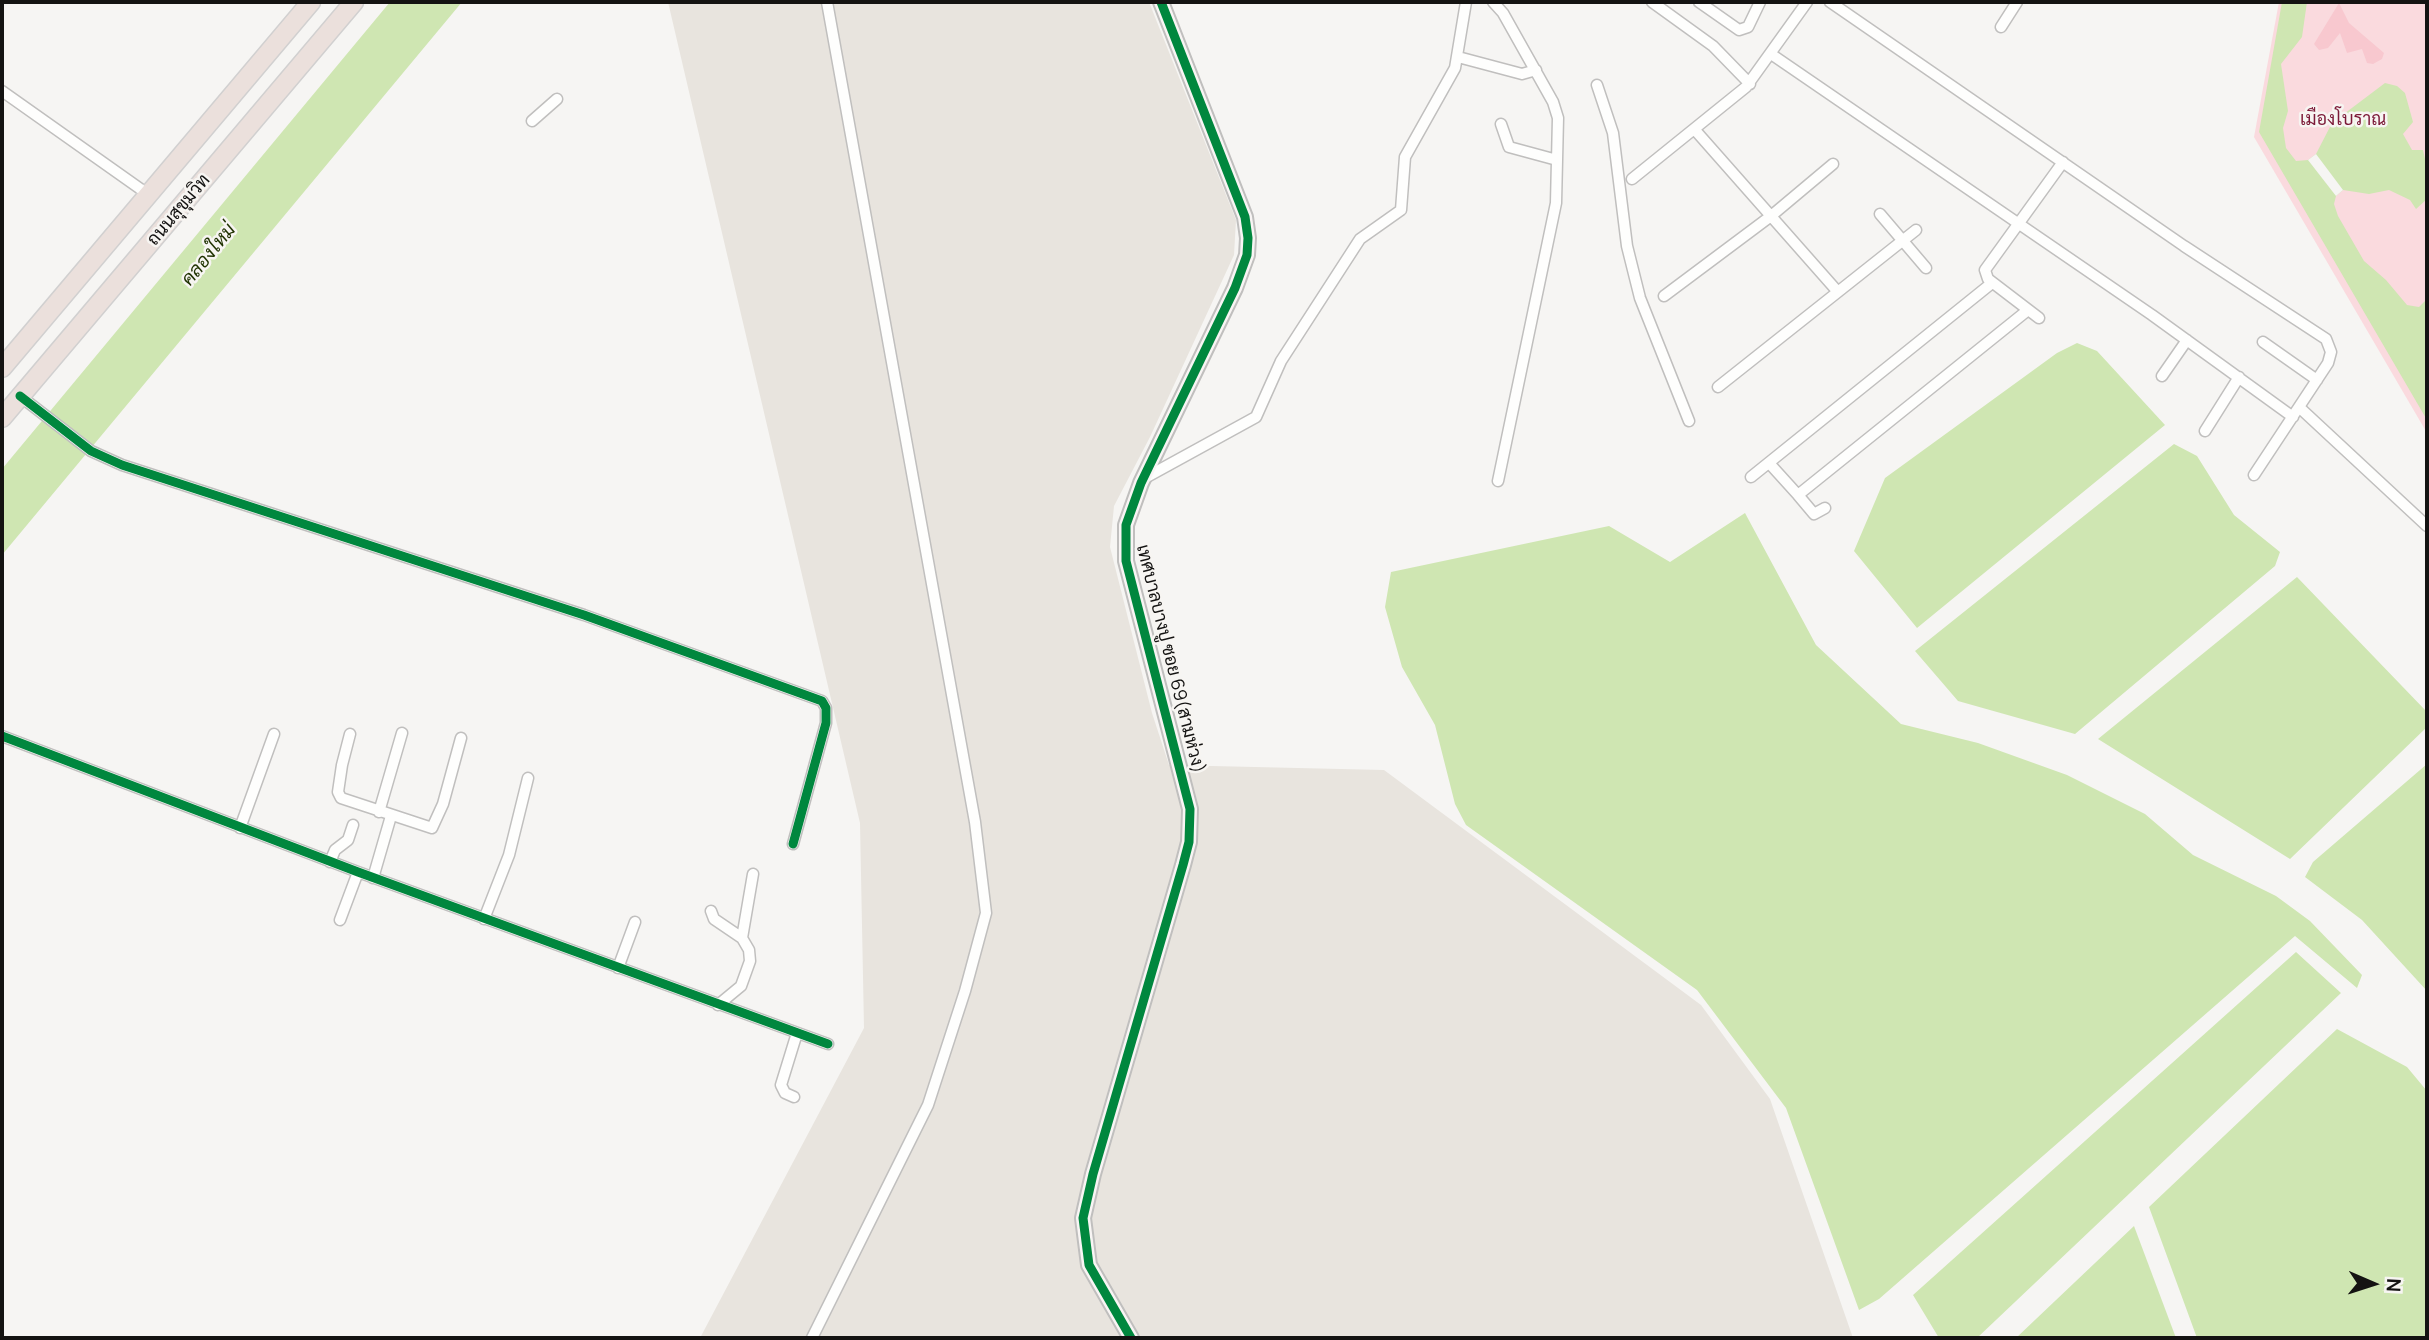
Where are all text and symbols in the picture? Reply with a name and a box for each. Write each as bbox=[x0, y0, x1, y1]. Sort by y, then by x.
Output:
park label: เมืองโบราณ bbox=[2300, 109, 2386, 131]
street label: ถนนสุขุมวิท bbox=[143, 170, 215, 250]
water label: คลองใหม่ bbox=[177, 219, 241, 291]
street label: เทศบาลบางปู ซอย 69(สามห่วง) bbox=[1131, 542, 1209, 776]
north arrow bbox=[2338, 1249, 2408, 1319]
text: N bbox=[2381, 1278, 2407, 1293]

